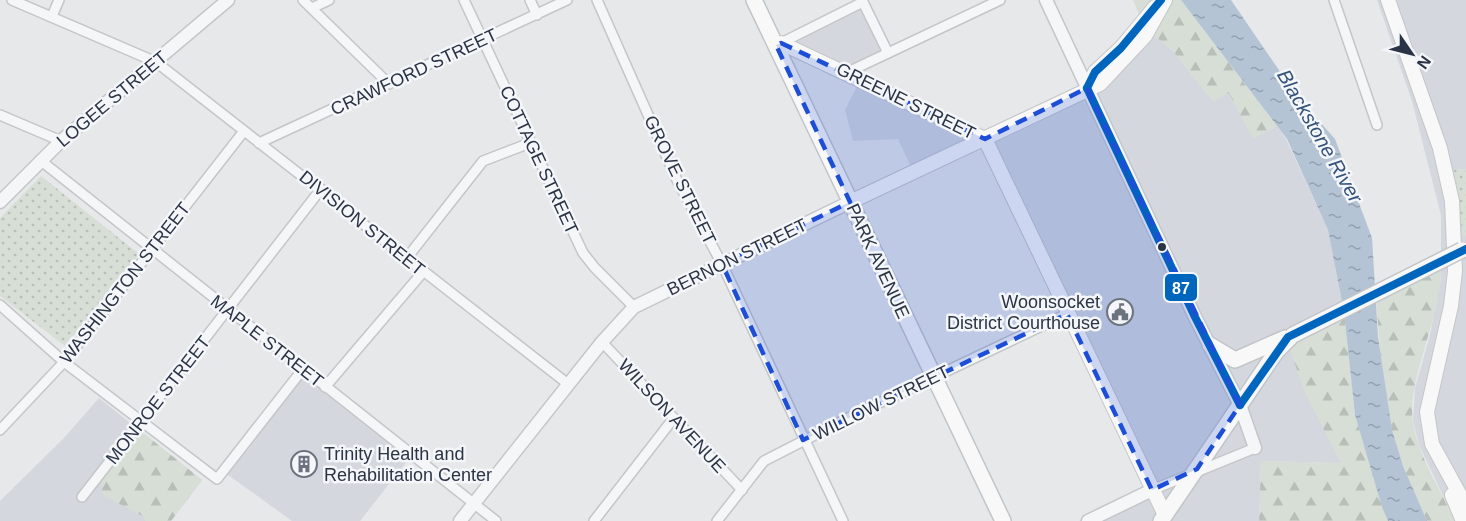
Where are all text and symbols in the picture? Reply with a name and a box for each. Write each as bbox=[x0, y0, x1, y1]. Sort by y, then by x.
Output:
north arrow bbox=[1382, 24, 1442, 84]
street label: CRAWFORD STREET bbox=[328, 25, 500, 119]
street label: LOGEE STREET bbox=[53, 47, 171, 151]
text: N bbox=[1414, 53, 1434, 72]
street label: GREENE STREET bbox=[833, 59, 979, 143]
water label: Blackstone River bbox=[1273, 66, 1368, 208]
street label: COTTAGE STREET bbox=[496, 83, 582, 237]
street label: GROVE STREET bbox=[640, 112, 720, 248]
street label: DIVISION STREET bbox=[295, 166, 429, 280]
street label: WASHINGTON STREET bbox=[56, 198, 194, 368]
street label: PARK AVENUE bbox=[843, 200, 913, 322]
street label: BERNON STREET bbox=[664, 214, 810, 300]
unlabelled marker bbox=[1156, 241, 1168, 253]
line badge: 87 bbox=[1164, 273, 1198, 302]
text: 87 bbox=[1172, 280, 1190, 297]
street label: MAPLE STREET bbox=[207, 291, 327, 391]
place label: Woonsocket District Courthouse bbox=[947, 292, 1100, 333]
public building icon: Woonsocket District Courthouse bbox=[1105, 297, 1135, 327]
street label: MONROE STREET bbox=[102, 332, 214, 468]
street label: WILSON AVENUE bbox=[614, 355, 730, 477]
street label: WILLOW STREET bbox=[810, 361, 952, 445]
place label: Trinity Health and Rehabilitation Center bbox=[324, 444, 492, 485]
building icon: Trinity Health and Rehabilitation Center bbox=[289, 449, 319, 479]

